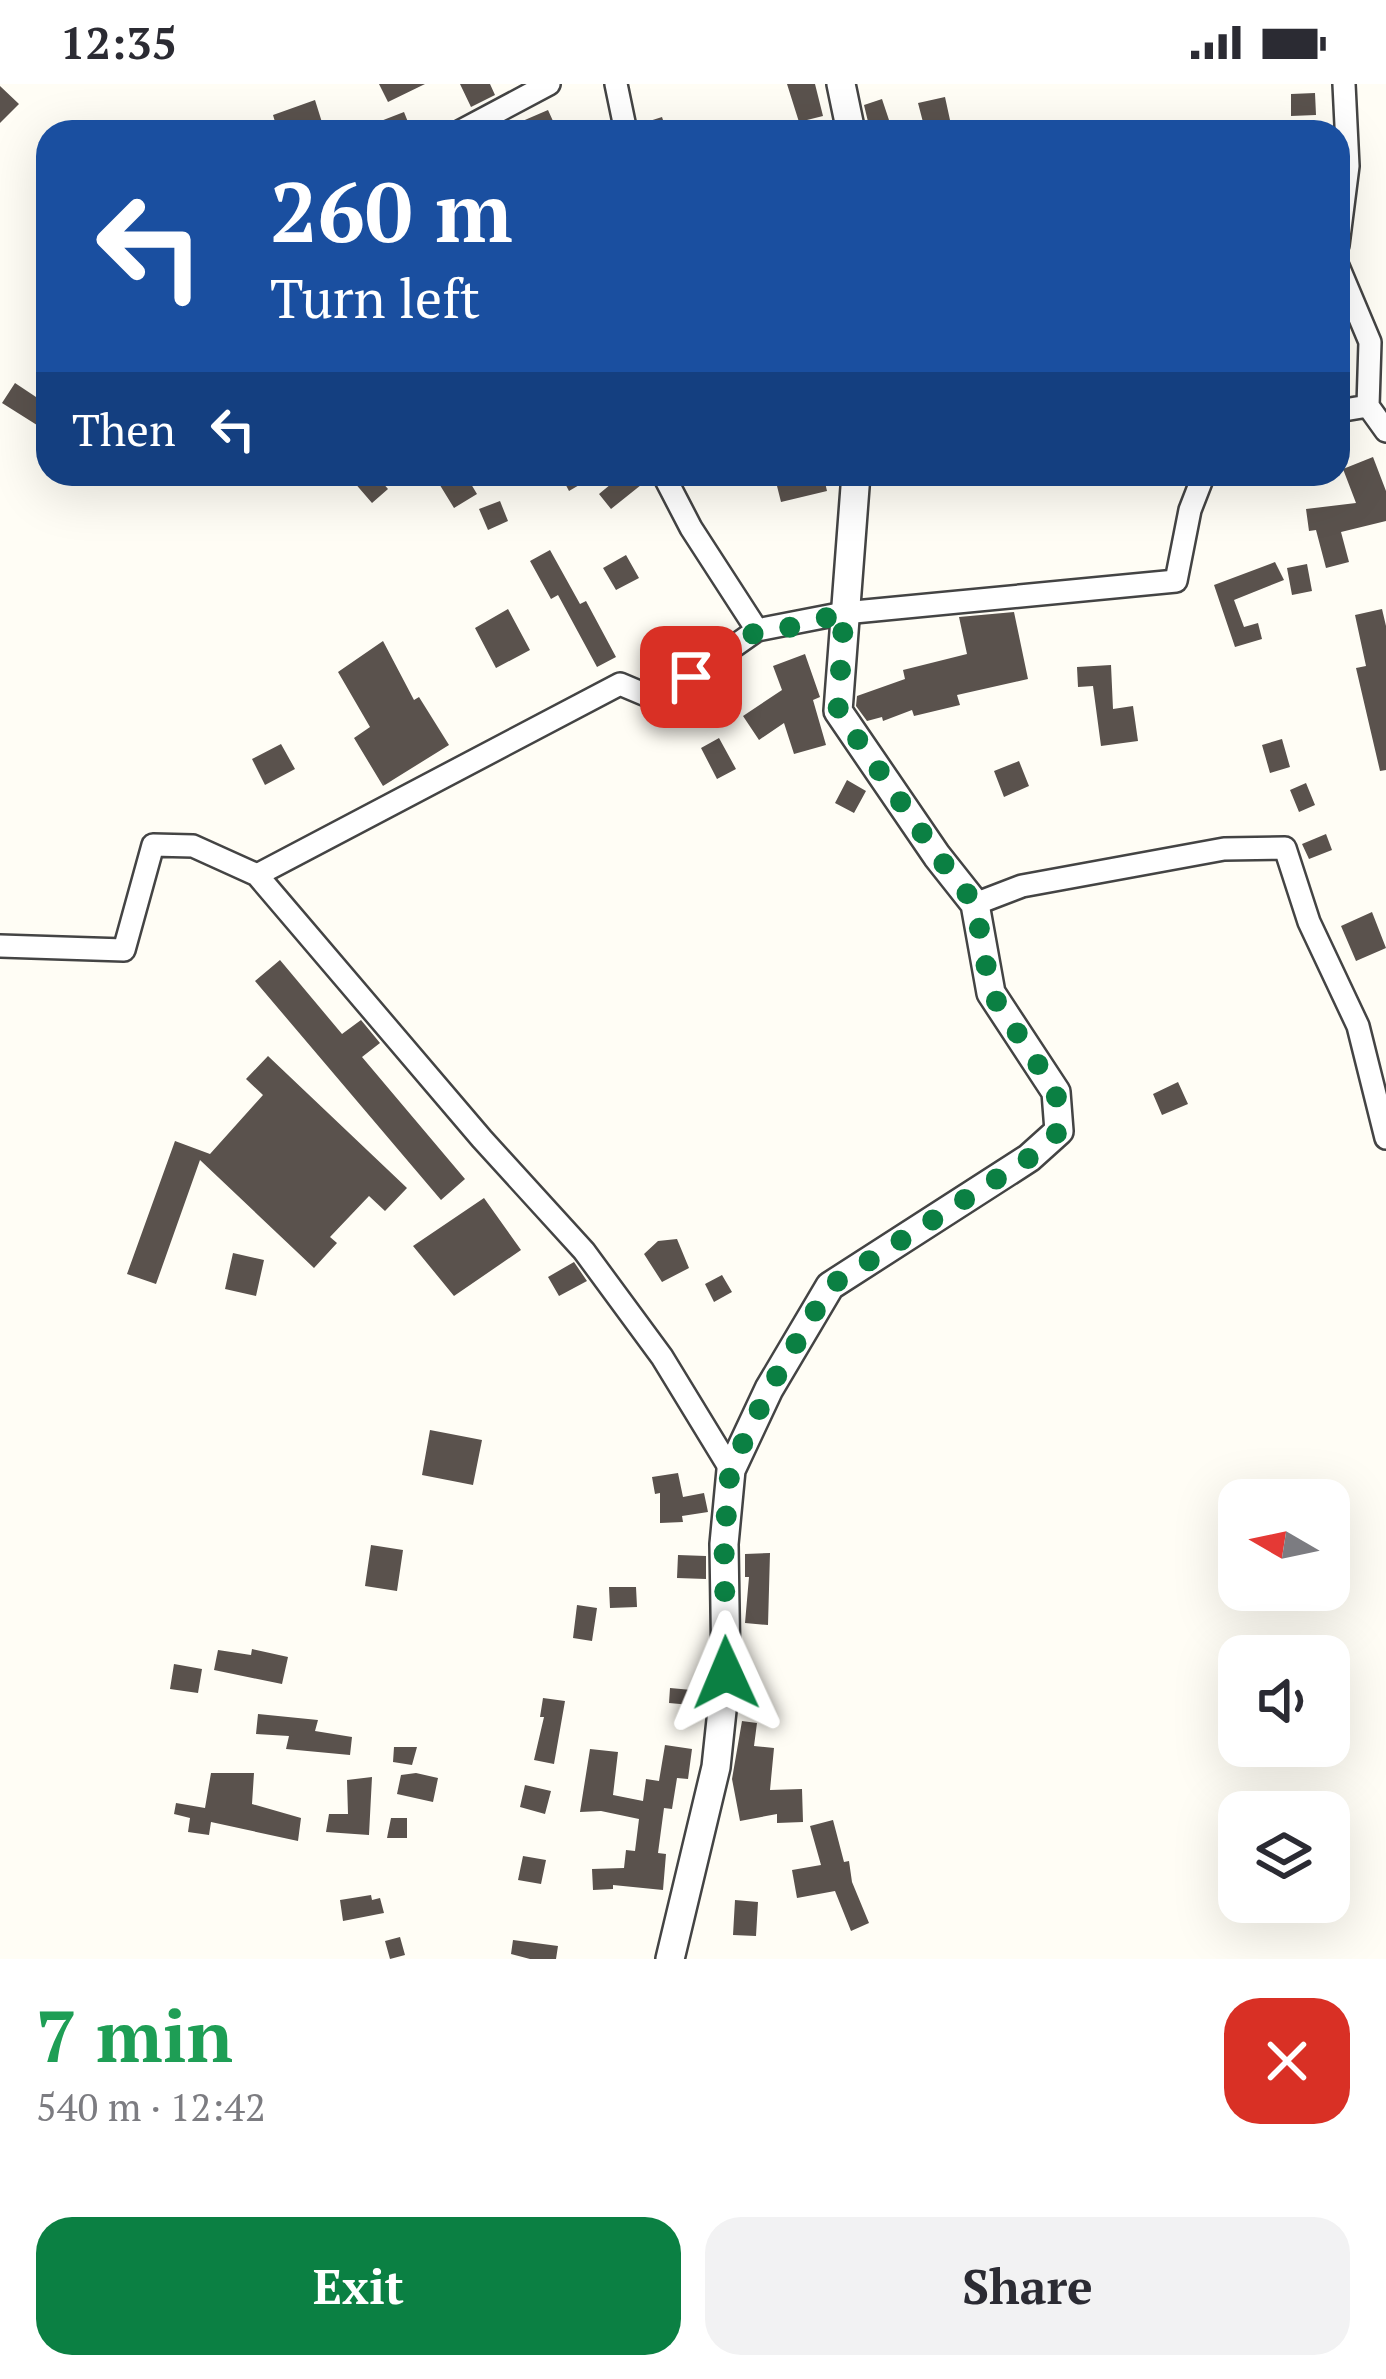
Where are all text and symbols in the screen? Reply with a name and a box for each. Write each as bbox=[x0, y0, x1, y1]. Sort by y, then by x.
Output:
text: 12:35 bbox=[60, 12, 177, 72]
text: 260 m bbox=[270, 155, 513, 266]
icon: left bbox=[72, 168, 228, 324]
text: Turn left bbox=[270, 262, 480, 333]
icon: left bbox=[200, 396, 266, 462]
text: Then bbox=[72, 399, 176, 459]
pin bbox=[640, 626, 742, 728]
icon: arrive bbox=[658, 644, 724, 710]
north arrow bbox=[1218, 1479, 1350, 1611]
map controls bbox=[1218, 1479, 1350, 1923]
position arrow bbox=[663, 1610, 789, 1736]
button: sound bbox=[1218, 1635, 1350, 1767]
button: layers bbox=[1218, 1791, 1350, 1923]
text: 7 min bbox=[36, 1987, 233, 2083]
button: close bbox=[1224, 1998, 1350, 2124]
text: 540 m · 12:42 bbox=[36, 2080, 266, 2132]
button: Exit bbox=[36, 2217, 681, 2355]
button: Share bbox=[705, 2217, 1350, 2355]

